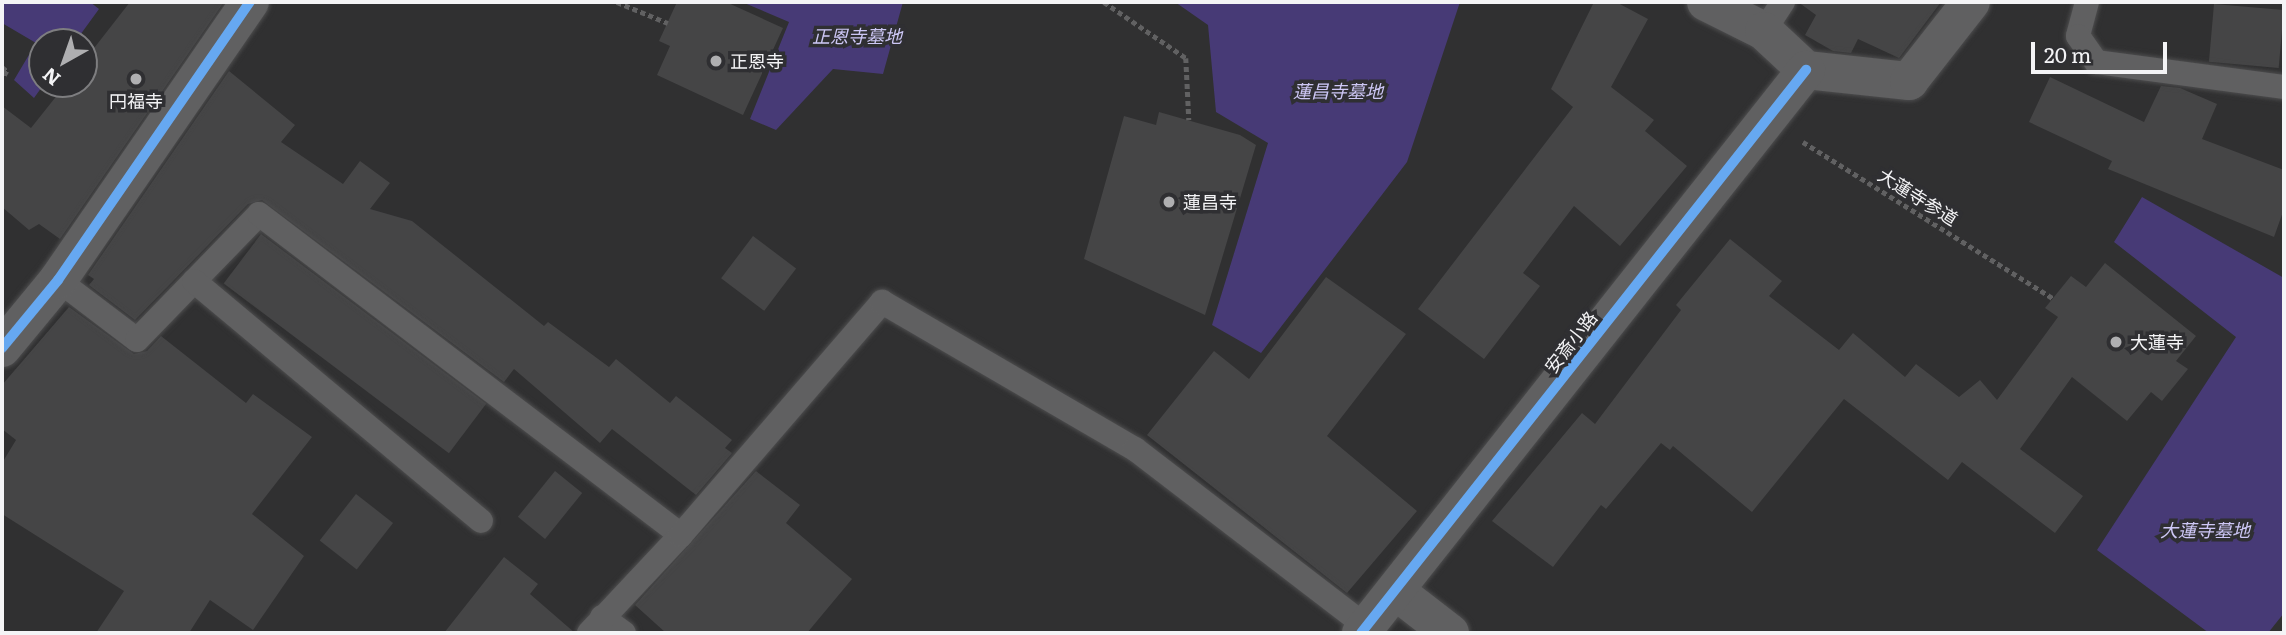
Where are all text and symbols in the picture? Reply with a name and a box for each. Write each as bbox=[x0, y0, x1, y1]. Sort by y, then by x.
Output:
park label: 正恩寺墓地 bbox=[812, 25, 902, 47]
north arrow bbox=[28, 28, 98, 98]
scale bar bbox=[2034, 28, 2170, 72]
text: 20 m bbox=[2044, 38, 2091, 69]
place label: 正恩寺 bbox=[730, 50, 784, 72]
marker: 正恩寺 bbox=[708, 53, 724, 69]
text: N bbox=[36, 62, 66, 93]
marker: 円福寺 bbox=[128, 71, 144, 87]
park label: 蓮昌寺墓地 bbox=[1293, 80, 1383, 102]
place label: 円福寺 bbox=[109, 90, 163, 112]
street label: 大蓮寺参道 bbox=[1874, 164, 1962, 230]
place label: 蓮昌寺 bbox=[1183, 191, 1237, 213]
marker: 蓮昌寺 bbox=[1161, 194, 1177, 210]
street label: 安斎小路 bbox=[1540, 307, 1602, 377]
place label: 大蓮寺 bbox=[2130, 331, 2184, 353]
marker: 大蓮寺 bbox=[2108, 334, 2124, 350]
park label: 大蓮寺墓地 bbox=[2160, 519, 2250, 541]

